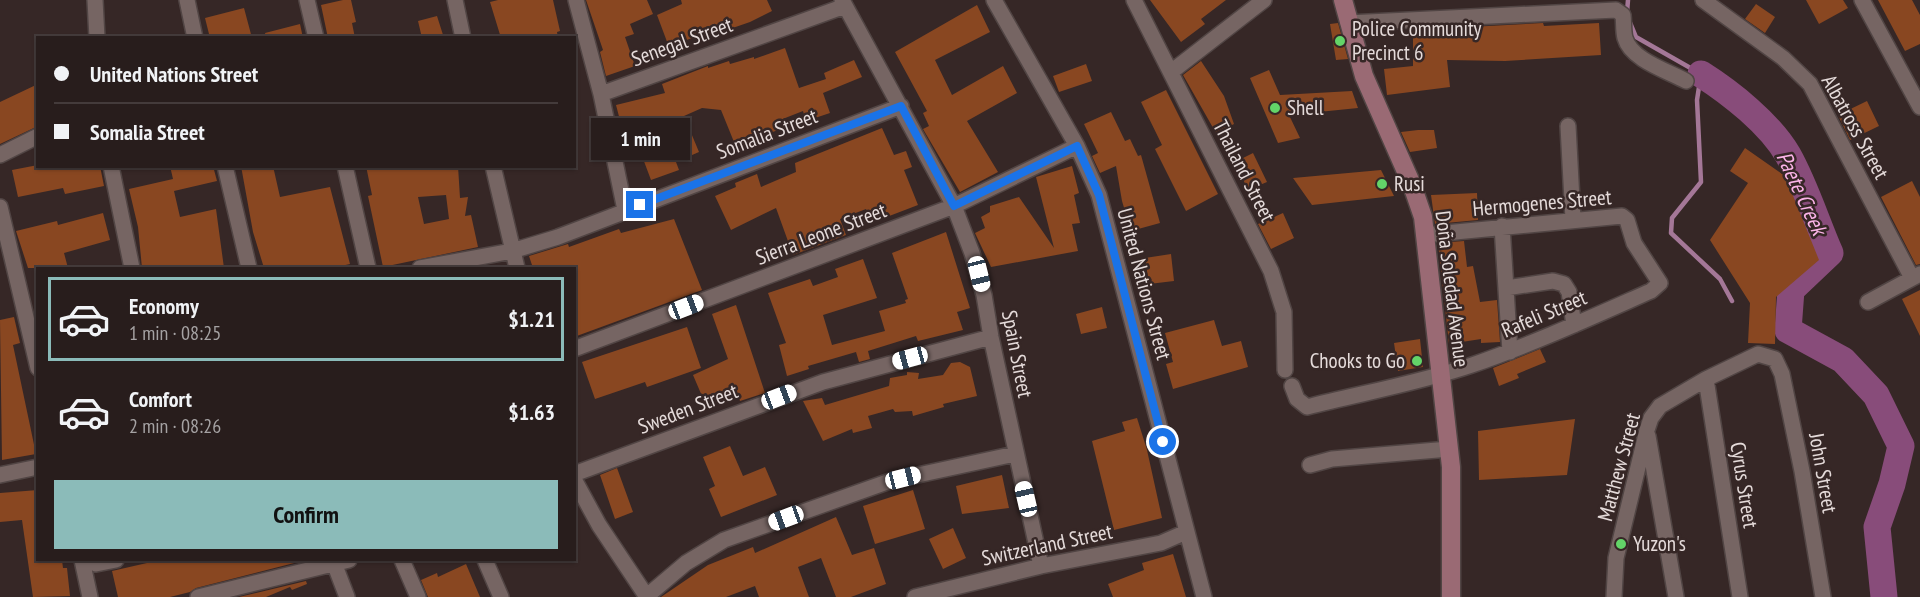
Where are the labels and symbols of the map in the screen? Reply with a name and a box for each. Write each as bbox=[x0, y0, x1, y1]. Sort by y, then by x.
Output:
street label: Senegal Street bbox=[628, 11, 736, 72]
place label: Police Community Precinct 6 bbox=[1352, 15, 1482, 66]
marker: Police Community Precinct 6 bbox=[1333, 34, 1347, 48]
street label: Albatross Street bbox=[1816, 70, 1895, 184]
place label: Shell bbox=[1287, 94, 1324, 121]
marker: Shell bbox=[1268, 101, 1282, 115]
street label: Somalia Street bbox=[713, 102, 821, 165]
street label: Thailand Street bbox=[1207, 115, 1282, 227]
callout: 1 min bbox=[590, 118, 690, 160]
water label: Paete Creek bbox=[1770, 147, 1835, 242]
place label: Rusi bbox=[1394, 170, 1425, 197]
marker: Rusi bbox=[1375, 177, 1389, 191]
street label: Hermogenes Street bbox=[1471, 183, 1613, 222]
route end bbox=[626, 191, 653, 218]
street label: Sierra Leone Street bbox=[752, 196, 890, 271]
street label: United Nations Street bbox=[1111, 205, 1178, 363]
street label: Doña Soledad Avenue bbox=[1430, 209, 1475, 369]
car bbox=[966, 254, 992, 294]
street label: Rafeli Street bbox=[1497, 283, 1591, 344]
car bbox=[666, 292, 706, 322]
street label: Spain Street bbox=[996, 308, 1039, 400]
car bbox=[890, 345, 930, 371]
place label: Chooks to Go bbox=[1310, 347, 1405, 374]
marker: Chooks to Go bbox=[1410, 354, 1424, 368]
street label: Sweden Street bbox=[634, 377, 742, 440]
car bbox=[759, 382, 799, 412]
street label: Matthew Street bbox=[1591, 410, 1646, 524]
route start bbox=[1149, 428, 1176, 455]
street label: John Street bbox=[1803, 430, 1844, 515]
street label: Cyrus Street bbox=[1724, 440, 1765, 530]
car bbox=[883, 465, 923, 491]
car bbox=[1013, 479, 1039, 519]
car bbox=[766, 503, 806, 533]
street label: Switzerland Street bbox=[979, 517, 1115, 572]
place label: Yuzon's bbox=[1633, 530, 1686, 557]
marker: Yuzon's bbox=[1614, 537, 1628, 551]

